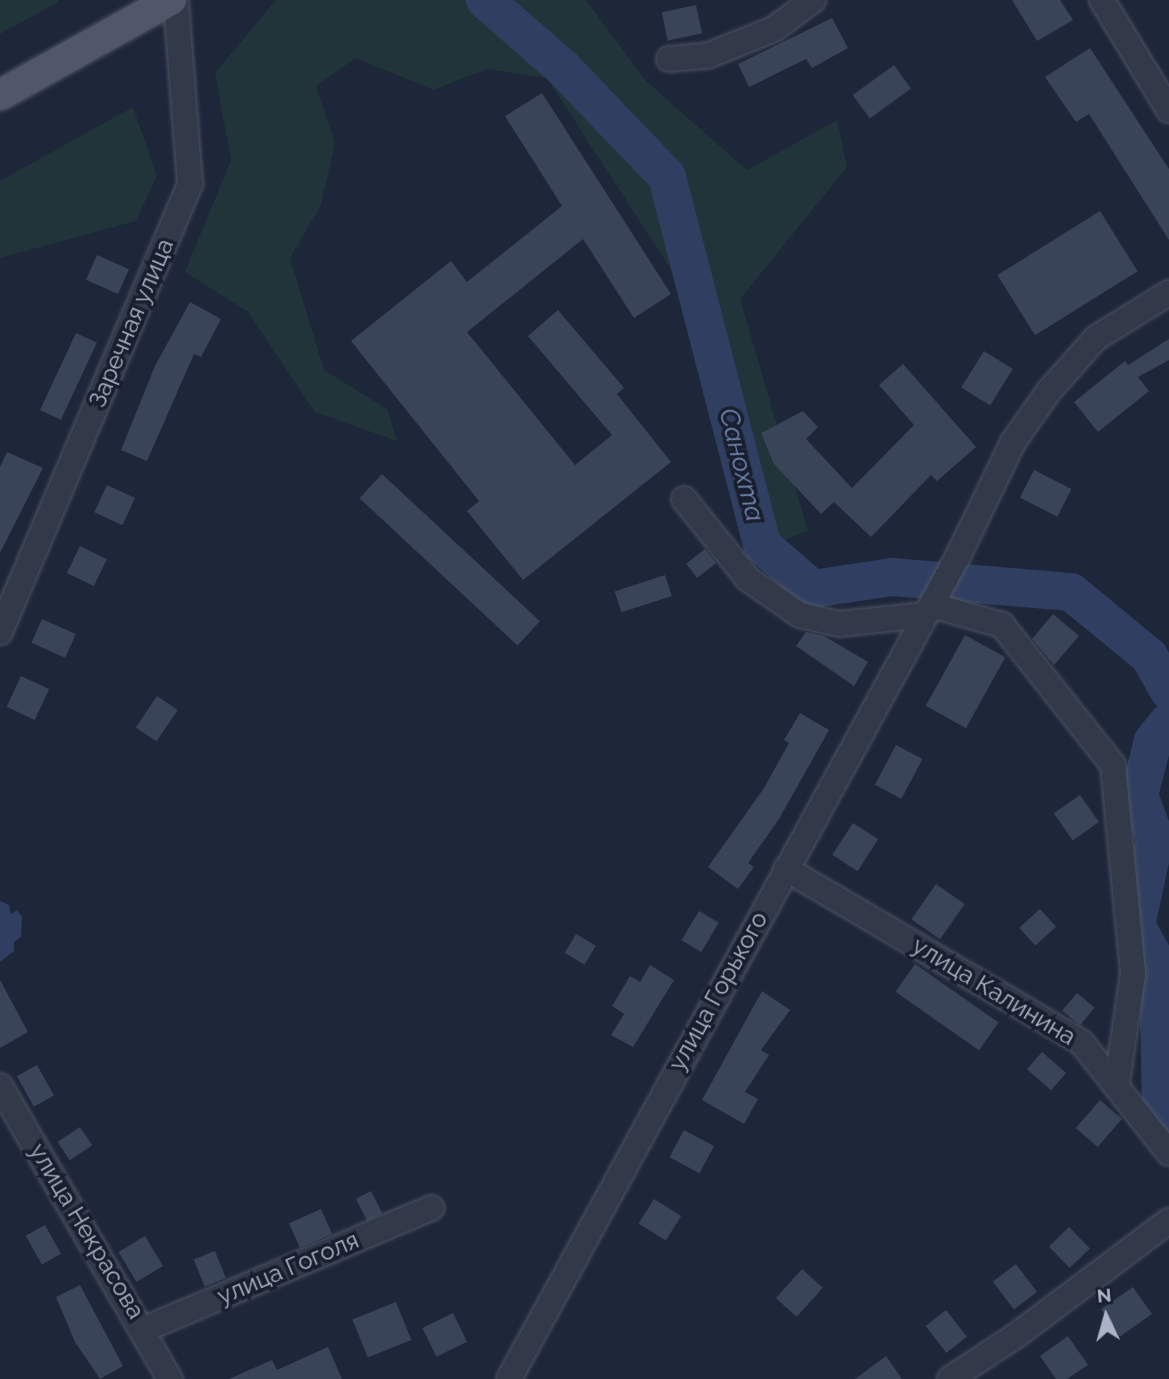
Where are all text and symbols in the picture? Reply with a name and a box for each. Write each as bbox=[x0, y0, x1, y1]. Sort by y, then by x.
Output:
street label: Заречная улица bbox=[82, 234, 180, 412]
water label: Санохта bbox=[712, 405, 770, 525]
street label: улица Горького bbox=[662, 906, 774, 1076]
street label: улица Калинина bbox=[907, 931, 1081, 1051]
street label: улица Некрасова bbox=[23, 1138, 151, 1324]
street label: улица Гоголя bbox=[213, 1225, 363, 1311]
north arrow bbox=[1071, 1281, 1141, 1351]
text: N bbox=[1096, 1283, 1112, 1307]

